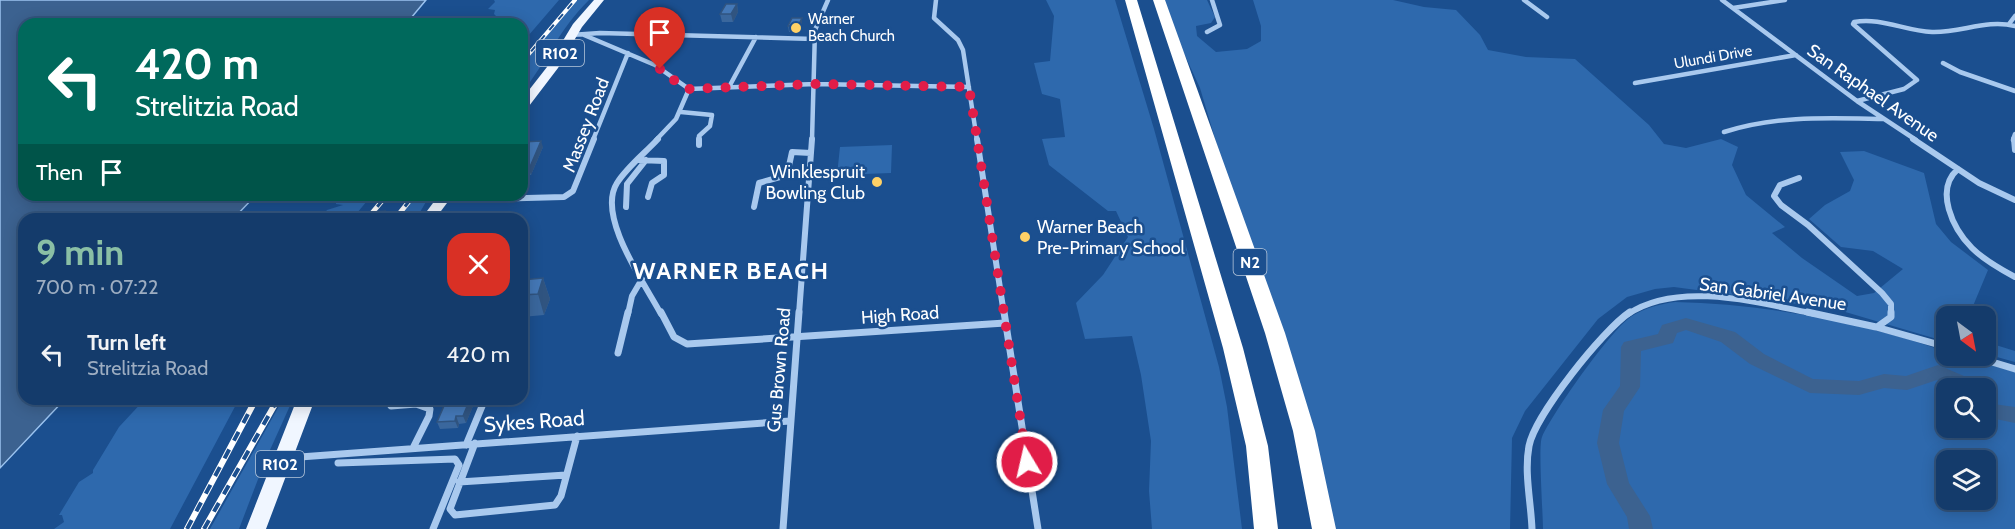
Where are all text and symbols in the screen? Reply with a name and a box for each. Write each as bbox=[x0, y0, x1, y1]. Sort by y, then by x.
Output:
pin bbox=[634, 7, 685, 69]
place label: Warner Beach Church bbox=[808, 10, 895, 45]
icon: arrive bbox=[643, 16, 676, 49]
marker: Warner Beach Church bbox=[789, 21, 803, 35]
text: 420 m bbox=[135, 38, 259, 90]
street label: San Raphael Avenue bbox=[1803, 39, 1943, 147]
road number: R102 bbox=[536, 40, 584, 66]
street label: Ulundi Drive bbox=[1673, 41, 1754, 73]
icon: left bbox=[36, 42, 114, 120]
street label: Massey Road bbox=[558, 75, 614, 175]
text: Strelitzia Road bbox=[135, 90, 299, 123]
icon: arrive bbox=[95, 156, 128, 189]
text: Then bbox=[36, 159, 83, 186]
place label: Winklespruit Bowling Club bbox=[765, 161, 865, 204]
marker: Winklespruit Bowling Club bbox=[870, 175, 884, 189]
place label: Warner Beach Pre-Primary School bbox=[1037, 216, 1186, 259]
text: 9 min bbox=[36, 230, 124, 274]
marker: Warner Beach Pre-Primary School bbox=[1018, 230, 1032, 244]
button: close bbox=[447, 233, 510, 296]
road number: N2 bbox=[1234, 249, 1266, 275]
district label: WARNER BEACH bbox=[633, 256, 829, 285]
street label: San Gabriel Avenue bbox=[1698, 273, 1848, 315]
text: 700 m · 07:22 bbox=[36, 275, 159, 299]
street label: High Road bbox=[860, 301, 940, 329]
north arrow bbox=[1936, 306, 1996, 366]
map controls bbox=[1936, 306, 1996, 510]
street label: Gus Brown Road bbox=[763, 307, 795, 433]
text: Turn left bbox=[87, 329, 166, 356]
icon: left bbox=[36, 338, 69, 371]
text: 420 m bbox=[446, 341, 510, 368]
text: Strelitzia Road bbox=[87, 356, 208, 380]
button: search bbox=[1936, 378, 1996, 438]
street label: Sykes Road bbox=[483, 405, 585, 437]
position arrow bbox=[995, 430, 1059, 494]
button: layers bbox=[1936, 450, 1996, 510]
road number: R102 bbox=[256, 451, 304, 477]

